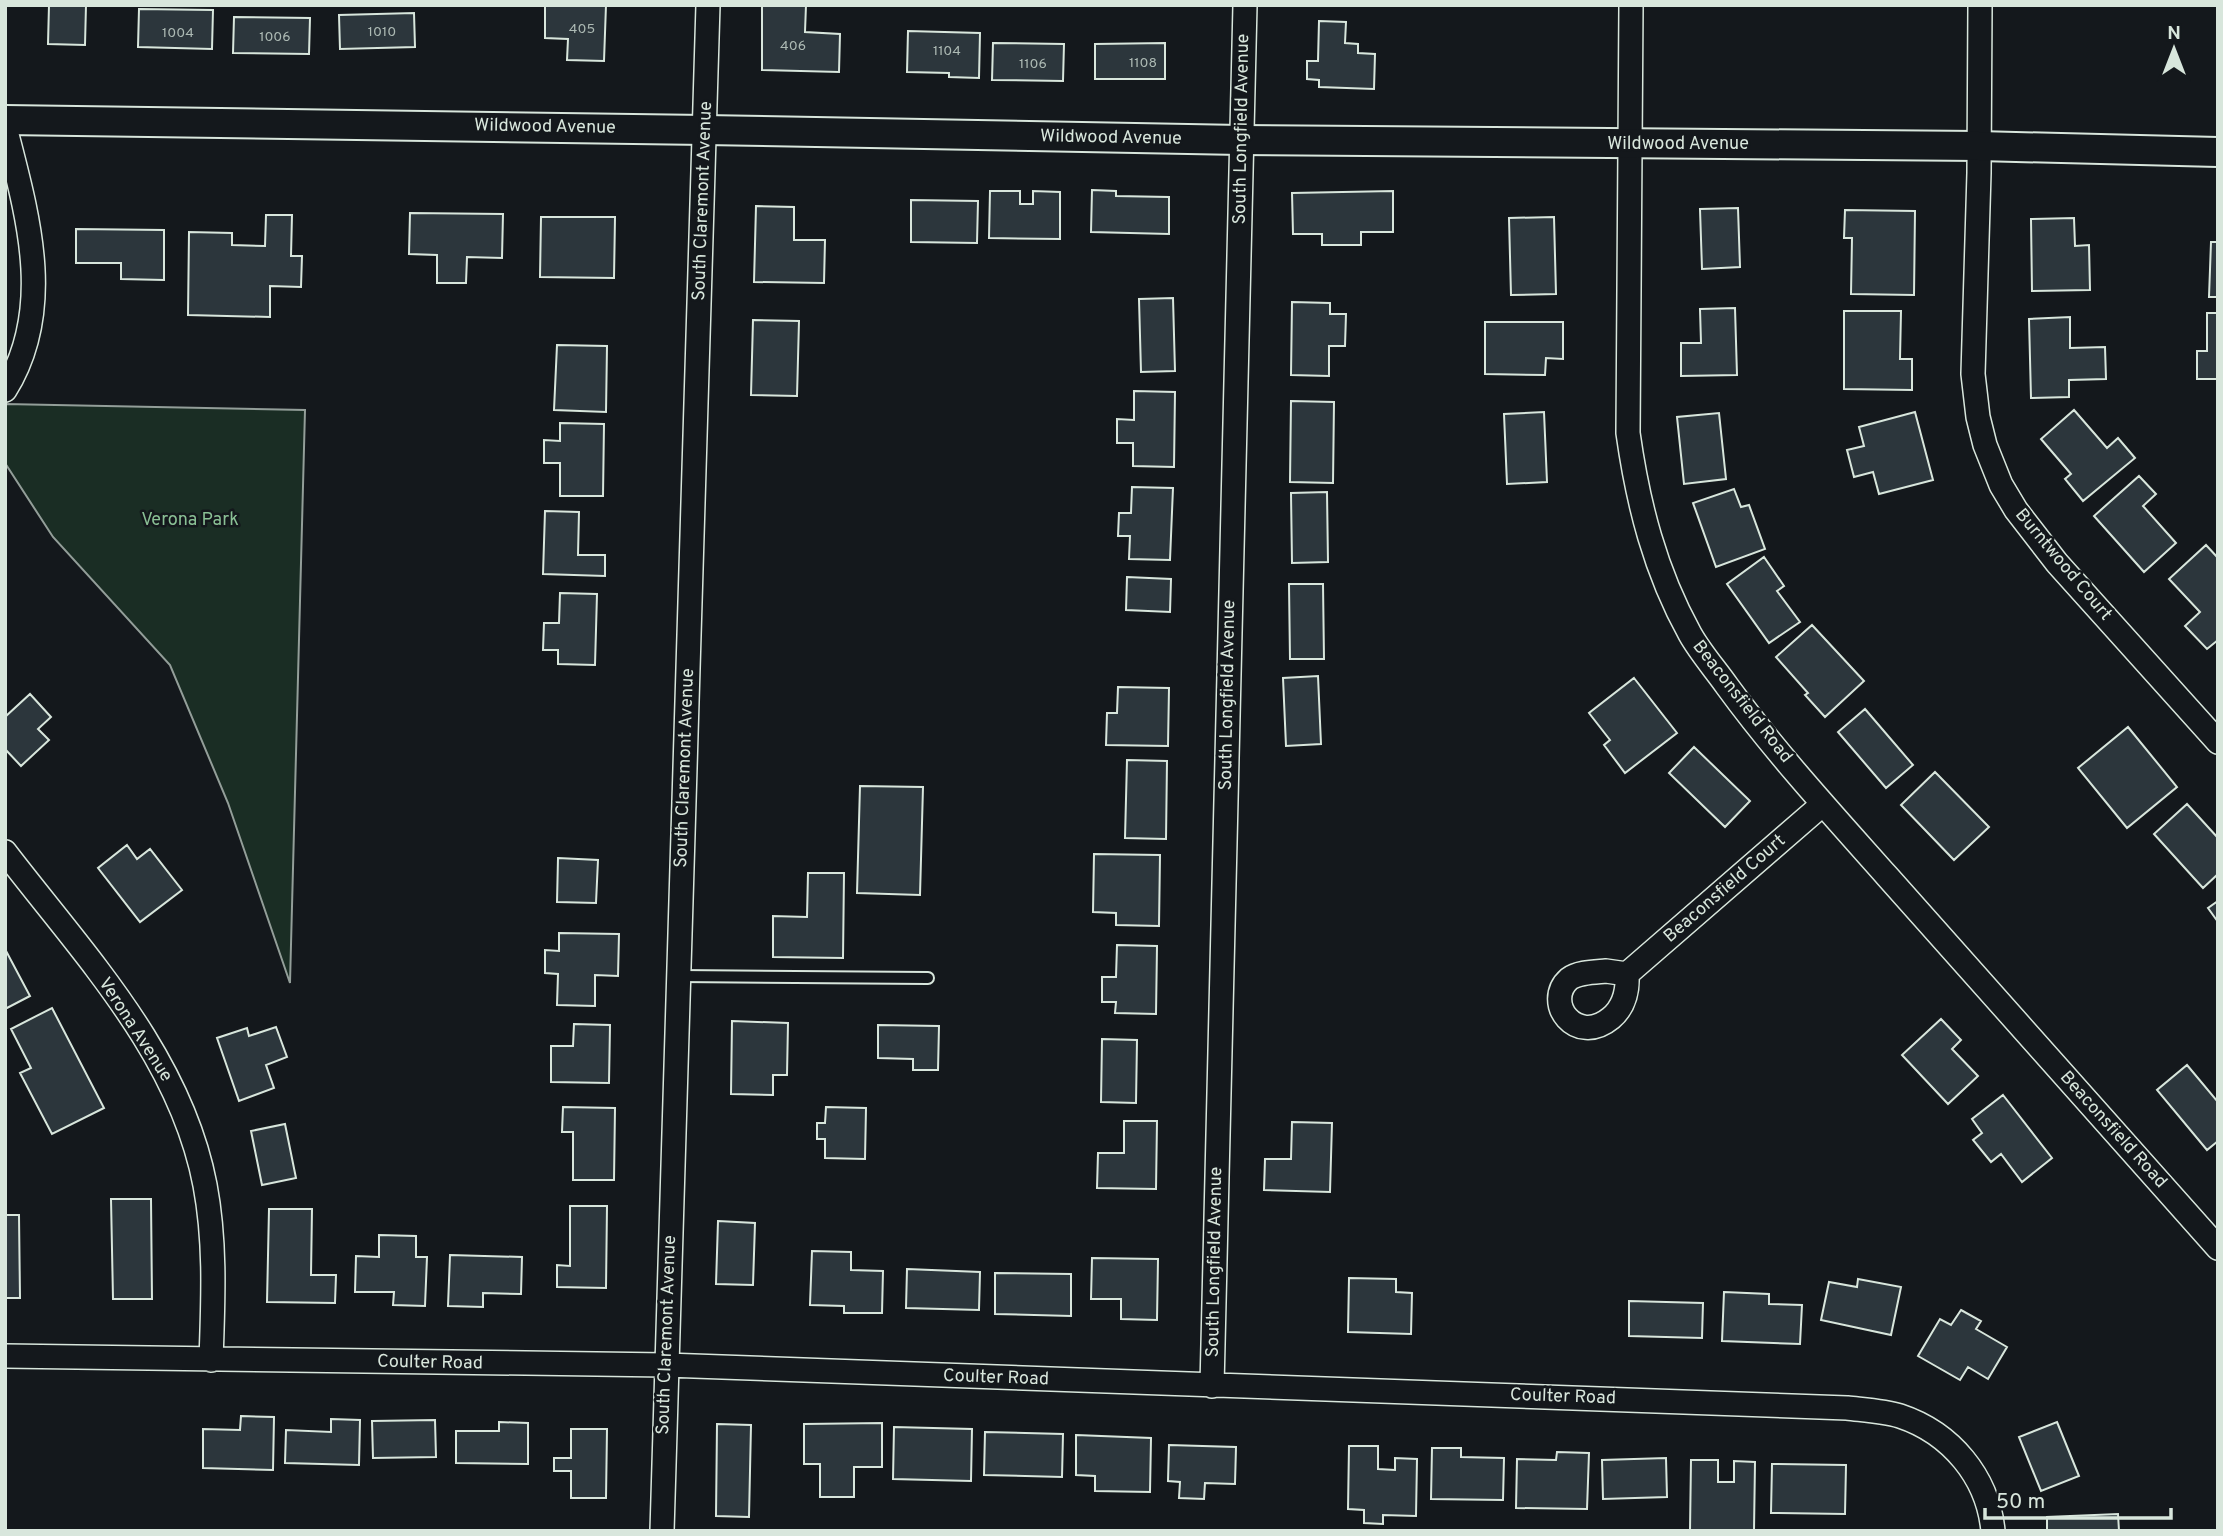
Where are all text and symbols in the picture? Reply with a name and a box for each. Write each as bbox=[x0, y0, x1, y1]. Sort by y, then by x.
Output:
north arrow bbox=[2139, 14, 2209, 84]
house number: 405 bbox=[569, 21, 595, 38]
text: N bbox=[2167, 22, 2181, 46]
house number: 1010 bbox=[368, 24, 396, 41]
house number: 1004 bbox=[162, 25, 194, 42]
house number: 1006 bbox=[259, 29, 291, 46]
street label: South Longfield Avenue bbox=[1229, 33, 1255, 225]
house number: 406 bbox=[780, 38, 806, 55]
house number: 1104 bbox=[933, 43, 961, 60]
house number: 1108 bbox=[1129, 55, 1157, 72]
house number: 1106 bbox=[1019, 56, 1047, 73]
street label: South Claremont Avenue bbox=[688, 101, 718, 301]
street label: Wildwood Avenue bbox=[474, 114, 616, 140]
street label: Wildwood Avenue bbox=[1040, 125, 1182, 151]
street label: Wildwood Avenue bbox=[1607, 133, 1749, 156]
street label: Burntwood Court bbox=[2009, 504, 2117, 626]
park label: Verona Park bbox=[141, 509, 239, 532]
street label: South Longfield Avenue bbox=[1215, 599, 1241, 791]
street label: Beaconsfield Road bbox=[1687, 636, 1797, 768]
street label: South Claremont Avenue bbox=[670, 668, 700, 868]
street label: Beaconsfield Court bbox=[1659, 830, 1791, 948]
street label: Verona Avenue bbox=[93, 974, 177, 1086]
street label: Beaconsfield Road bbox=[2054, 1067, 2172, 1193]
street label: South Longfield Avenue bbox=[1202, 1166, 1228, 1358]
street label: South Claremont Avenue bbox=[652, 1235, 682, 1435]
street label: Coulter Road bbox=[377, 1351, 483, 1375]
street label: Coulter Road bbox=[943, 1365, 1049, 1391]
street label: Coulter Road bbox=[1510, 1384, 1616, 1410]
scale bar bbox=[1985, 1476, 2170, 1520]
text: 50 m bbox=[1996, 1489, 2045, 1516]

